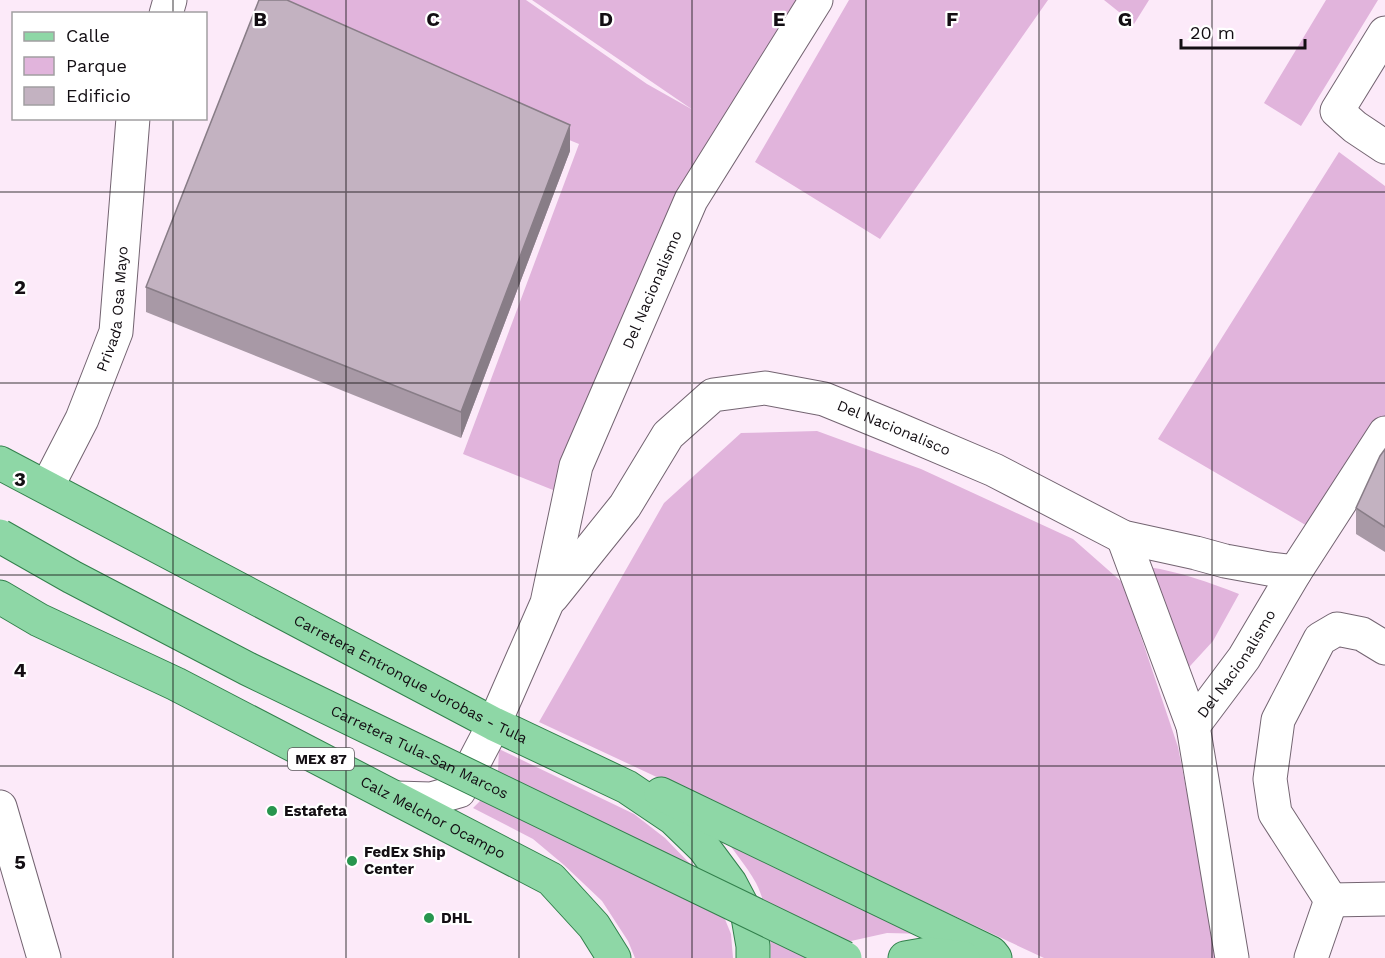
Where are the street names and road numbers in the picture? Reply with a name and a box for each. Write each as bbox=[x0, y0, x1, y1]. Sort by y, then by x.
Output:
street label: Del Nacionalismo bbox=[619, 228, 686, 352]
street label: Privada Osa Mayo bbox=[92, 245, 132, 374]
street label: Del Nacionalisco bbox=[834, 396, 953, 460]
street label: Del Nacionalismo bbox=[1193, 606, 1280, 721]
street label: Carretera Entronque Jorobas - Tula bbox=[291, 611, 531, 748]
street label: Carretera Tula-San Marcos bbox=[328, 701, 511, 803]
road number: MEX 87 bbox=[288, 748, 354, 770]
street label: Calz Melchor Ocampo bbox=[357, 772, 508, 863]

